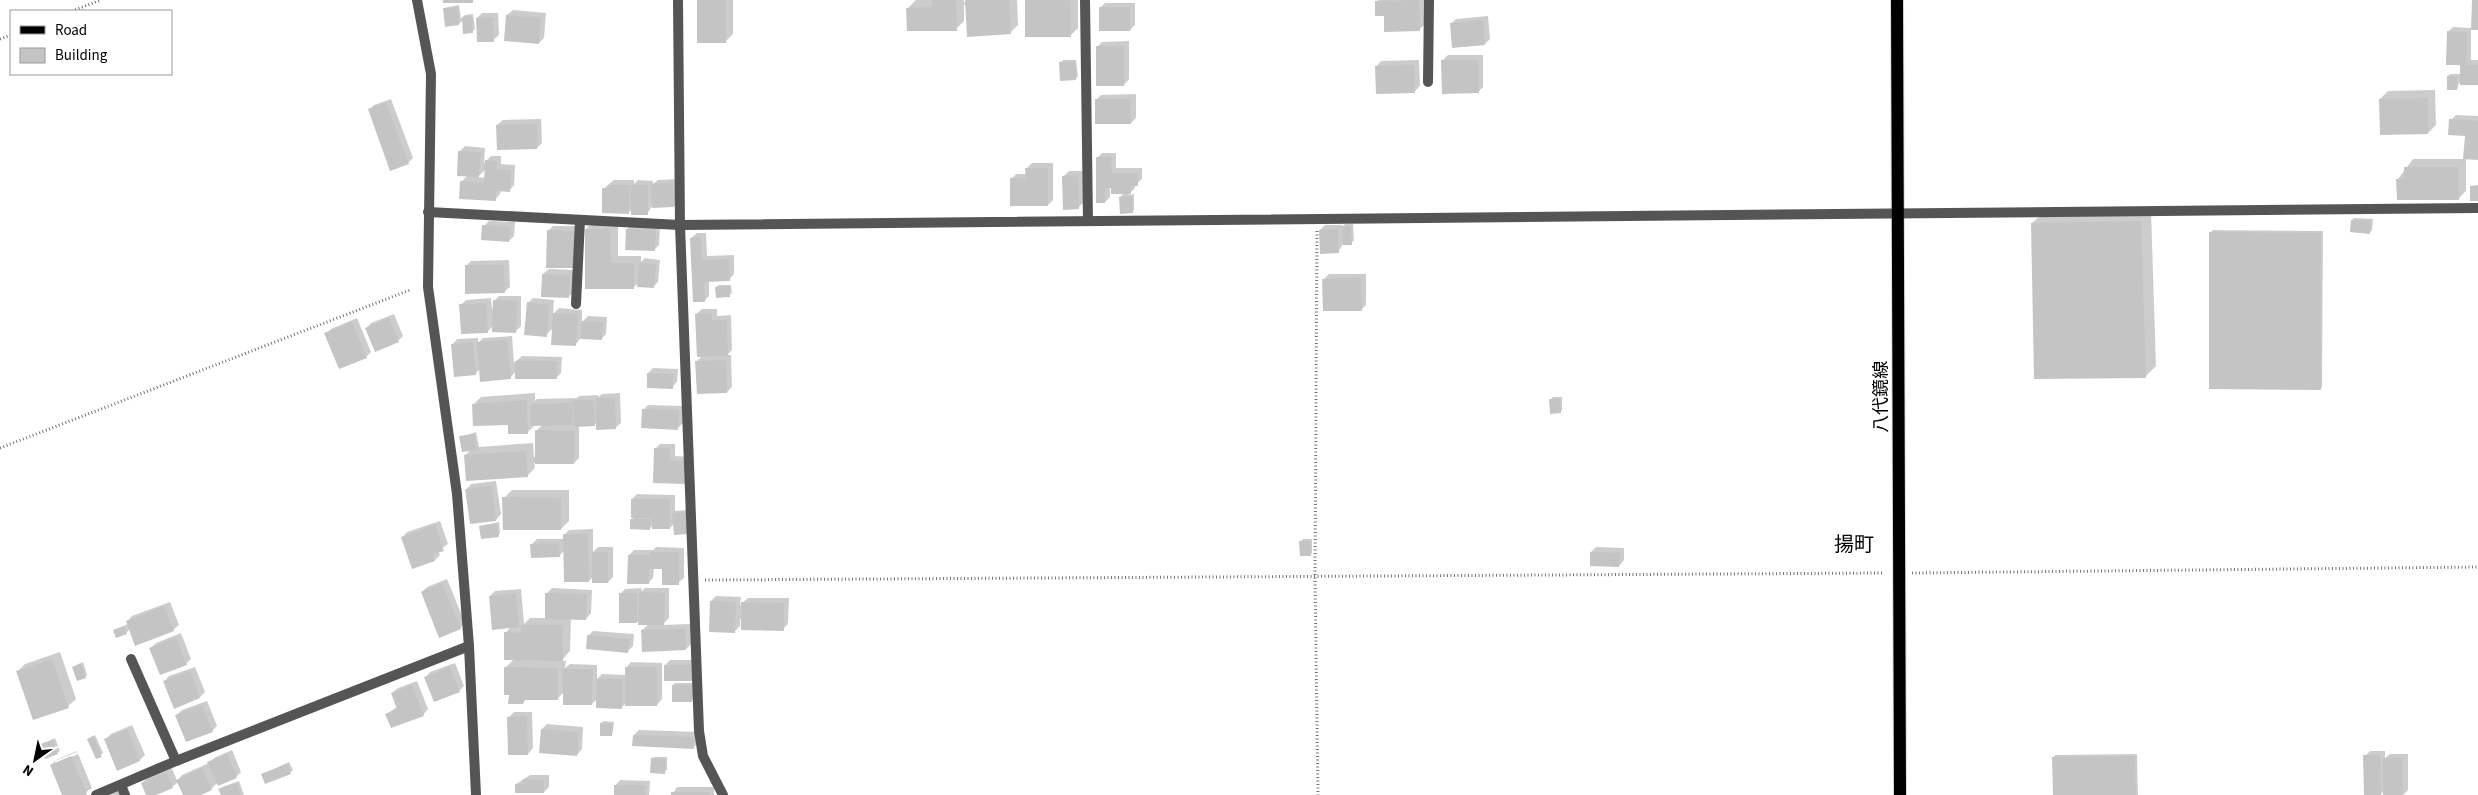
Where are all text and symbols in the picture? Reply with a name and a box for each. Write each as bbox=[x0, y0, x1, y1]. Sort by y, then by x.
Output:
legend bbox=[10, 10, 172, 75]
text: Road bbox=[55, 20, 87, 41]
text: Building bbox=[55, 45, 108, 66]
street label: 八代鏡線 bbox=[1869, 361, 1894, 433]
district label: 揚町 bbox=[1834, 531, 1874, 559]
north arrow bbox=[10, 735, 60, 785]
text: N bbox=[19, 759, 38, 781]

